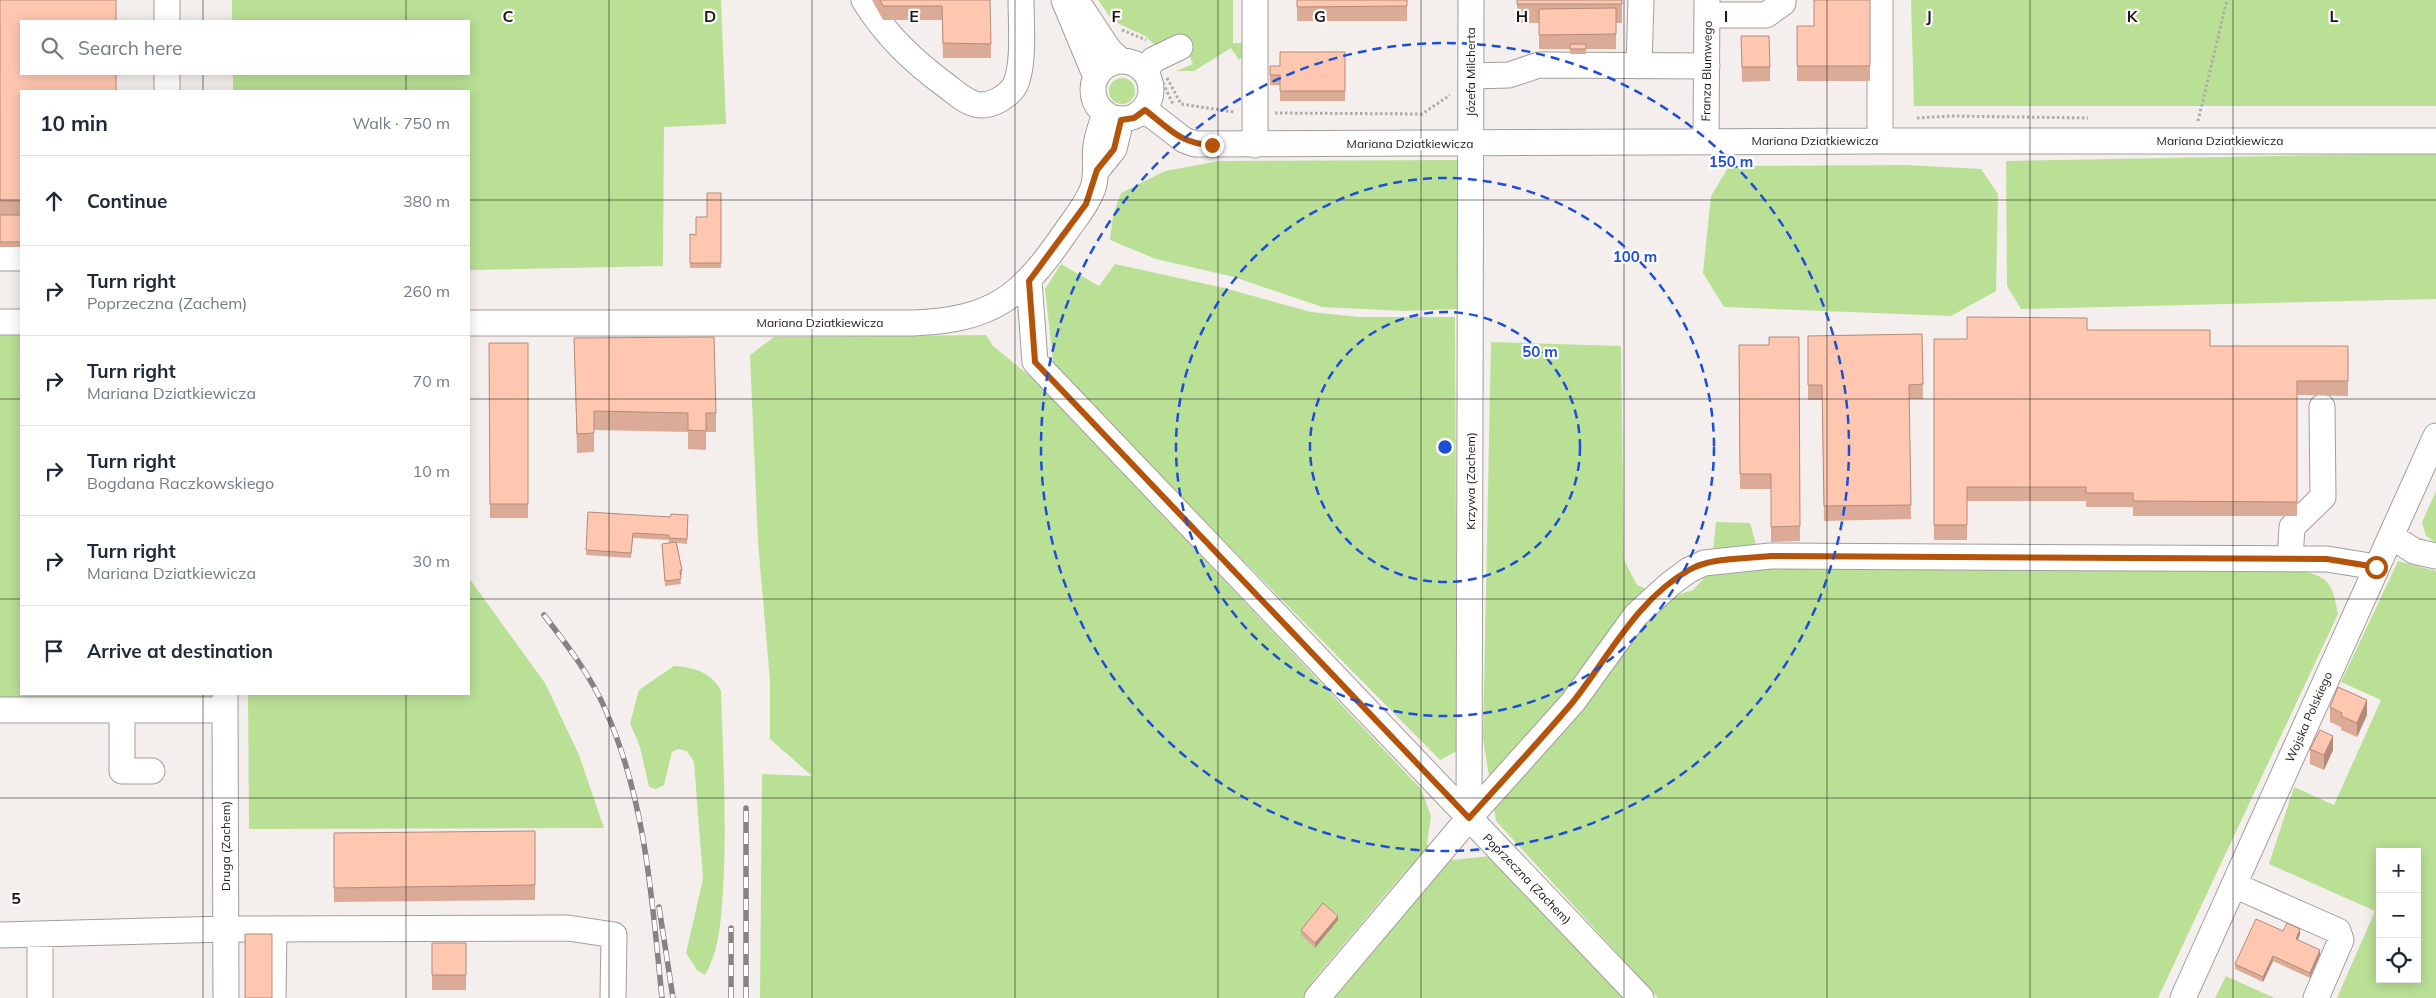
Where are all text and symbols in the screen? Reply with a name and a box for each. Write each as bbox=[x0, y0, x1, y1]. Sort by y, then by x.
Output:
text: C bbox=[503, 6, 514, 26]
text: D bbox=[704, 6, 716, 26]
text: E bbox=[909, 6, 919, 26]
text: F bbox=[1111, 6, 1121, 26]
text: G bbox=[1314, 6, 1326, 26]
text: H bbox=[1516, 6, 1528, 26]
text: I bbox=[1724, 6, 1728, 26]
text: J bbox=[1926, 6, 1932, 26]
text: K bbox=[2127, 6, 2139, 26]
text: L bbox=[2330, 6, 2339, 26]
search box bbox=[20, 20, 470, 75]
street label: Franza Blumwego bbox=[1698, 20, 1715, 122]
street label: Józefa Milcherta bbox=[1463, 27, 1478, 117]
icon: search bbox=[38, 34, 66, 62]
text: Search here bbox=[78, 36, 182, 60]
text: 10 min bbox=[40, 110, 108, 136]
text: Walk · 750 m bbox=[352, 113, 450, 133]
street label: Mariana Dziatkiewicza bbox=[1752, 133, 1878, 148]
street label: Mariana Dziatkiewicza bbox=[2157, 133, 2283, 148]
route end bbox=[1201, 134, 1224, 157]
street label: Mariana Dziatkiewicza bbox=[1347, 136, 1473, 151]
text: 150 m bbox=[1709, 152, 1753, 171]
icon: ahead bbox=[40, 187, 68, 215]
text: Continue bbox=[87, 189, 167, 213]
text: 380 m bbox=[403, 191, 450, 211]
text: 100 m bbox=[1613, 247, 1657, 266]
text: Turn right bbox=[87, 269, 176, 293]
icon: right bbox=[40, 277, 68, 305]
text: 260 m bbox=[403, 281, 450, 301]
text: Poprzeczna (Zachem) bbox=[87, 293, 247, 313]
street label: Mariana Dziatkiewicza bbox=[757, 315, 883, 330]
text: 50 m bbox=[1522, 342, 1558, 361]
text: Turn right bbox=[87, 359, 176, 383]
icon: right bbox=[40, 367, 68, 395]
text: 70 m bbox=[413, 371, 450, 391]
text: Mariana Dziatkiewicza bbox=[87, 383, 256, 403]
street label: Krzywa (Zachem) bbox=[1463, 432, 1478, 530]
centre of rings bbox=[1436, 438, 1454, 456]
text: Turn right bbox=[87, 449, 176, 473]
icon: right bbox=[40, 457, 68, 485]
text: 10 m bbox=[413, 461, 450, 481]
text: Bogdana Raczkowskiego bbox=[87, 473, 274, 493]
text: Turn right bbox=[87, 539, 176, 563]
icon: right bbox=[40, 547, 68, 575]
text: 30 m bbox=[413, 551, 450, 571]
route start bbox=[2365, 556, 2388, 579]
text: Mariana Dziatkiewicza bbox=[87, 563, 256, 583]
icon: arrive bbox=[40, 637, 68, 665]
text: Arrive at destination bbox=[87, 639, 273, 663]
street label: Wojska Polskiego bbox=[2282, 669, 2335, 764]
street label: Druga (Zachem) bbox=[218, 801, 233, 891]
street label: Poprzeczna (Zachem) bbox=[1480, 830, 1575, 927]
map controls bbox=[2376, 848, 2421, 983]
button: + bbox=[2376, 848, 2421, 893]
text: 5 bbox=[11, 888, 21, 908]
button: − bbox=[2376, 893, 2421, 938]
button: locate bbox=[2376, 938, 2421, 983]

